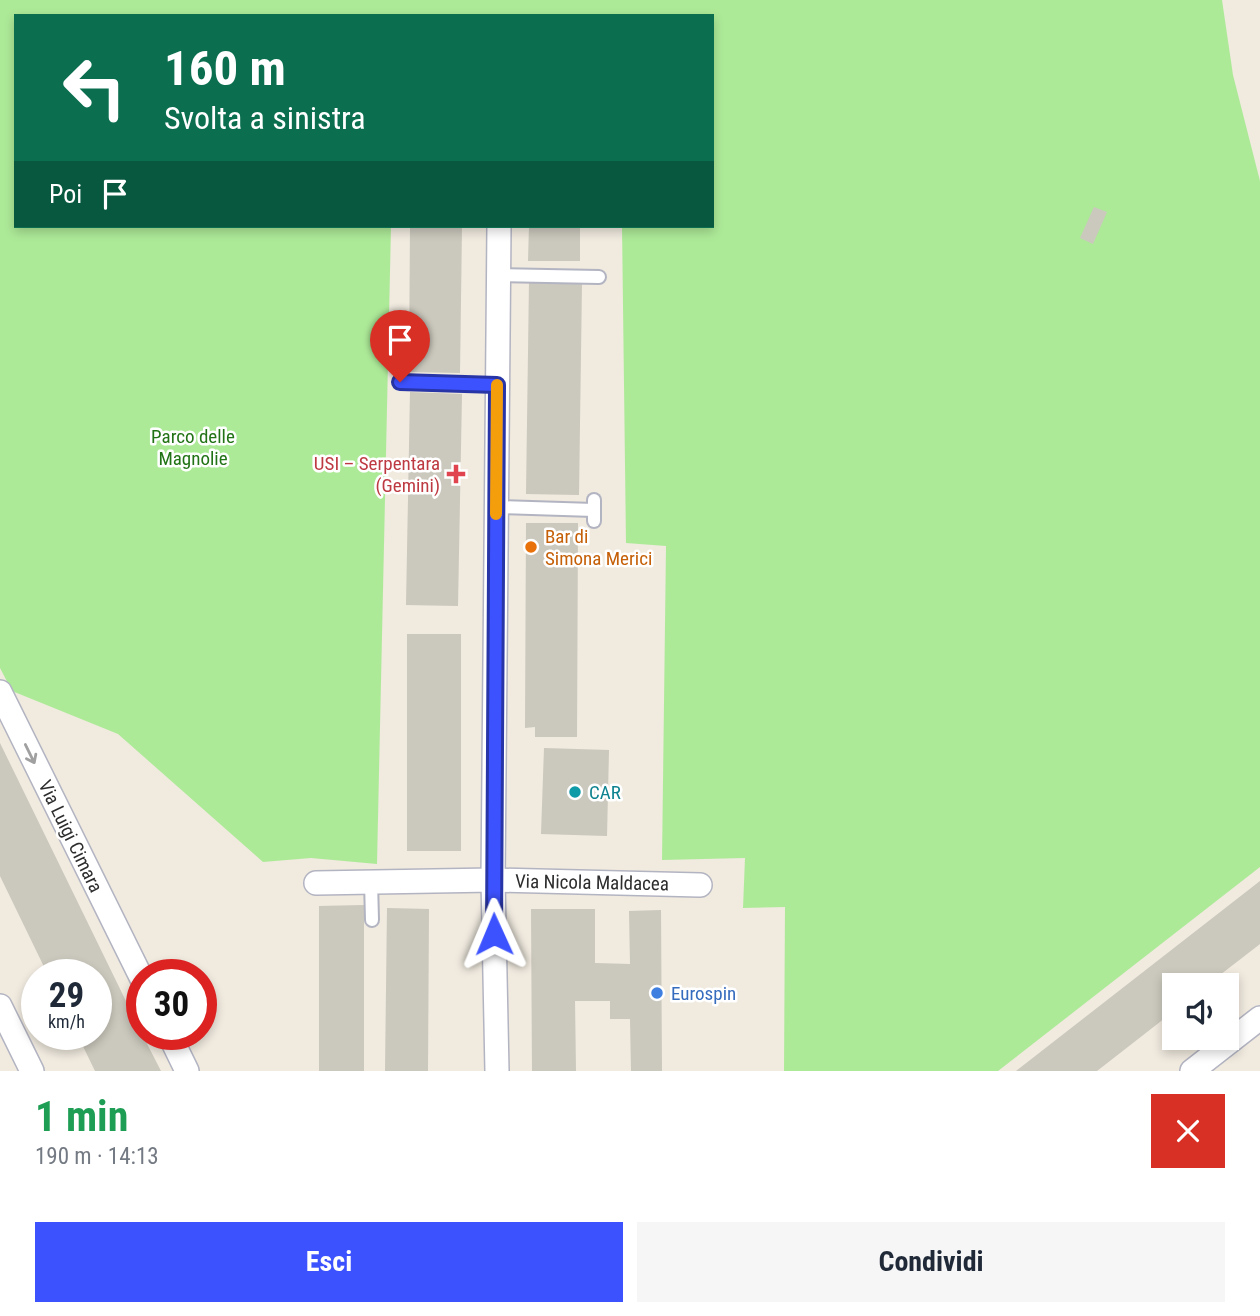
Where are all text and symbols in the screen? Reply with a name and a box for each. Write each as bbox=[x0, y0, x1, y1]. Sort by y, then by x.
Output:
text: 160 m bbox=[164, 40, 286, 97]
icon: left bbox=[49, 42, 140, 133]
text: Svolta a sinistra bbox=[164, 99, 366, 137]
icon: arrive bbox=[96, 175, 134, 213]
text: Poi bbox=[49, 179, 82, 209]
pin bbox=[370, 310, 430, 382]
icon: arrive bbox=[381, 321, 419, 359]
park label: Parco delle Magnolie bbox=[151, 425, 235, 470]
place label: USI – Serpentara (Gemini) bbox=[314, 452, 440, 497]
marker: USI – Serpentara (Gemini) bbox=[446, 464, 466, 484]
place label: Bar di Simona Merici bbox=[545, 525, 652, 570]
marker: Bar di Simona Merici bbox=[523, 539, 539, 555]
one-way arrow bbox=[24, 743, 38, 764]
street label: Via Luigi Cimara bbox=[34, 776, 108, 896]
place label: CAR bbox=[589, 781, 621, 804]
marker: CAR bbox=[567, 784, 583, 800]
street label: Via Nicola Maldacea bbox=[515, 870, 669, 895]
position arrow bbox=[457, 897, 531, 971]
speed limit sign: 30 bbox=[126, 959, 217, 1050]
map controls bbox=[1162, 973, 1239, 1050]
button: sound bbox=[1162, 973, 1239, 1050]
text: 29 bbox=[49, 975, 84, 1016]
place label: Eurospin bbox=[671, 982, 736, 1005]
marker: Eurospin bbox=[649, 985, 665, 1001]
text: km/h bbox=[48, 1011, 85, 1032]
text: 1 min bbox=[35, 1092, 128, 1141]
button: close bbox=[1151, 1094, 1225, 1168]
text: 190 m · 14:13 bbox=[35, 1143, 159, 1170]
button: Esci bbox=[35, 1222, 623, 1302]
button: Condividi bbox=[637, 1222, 1225, 1302]

